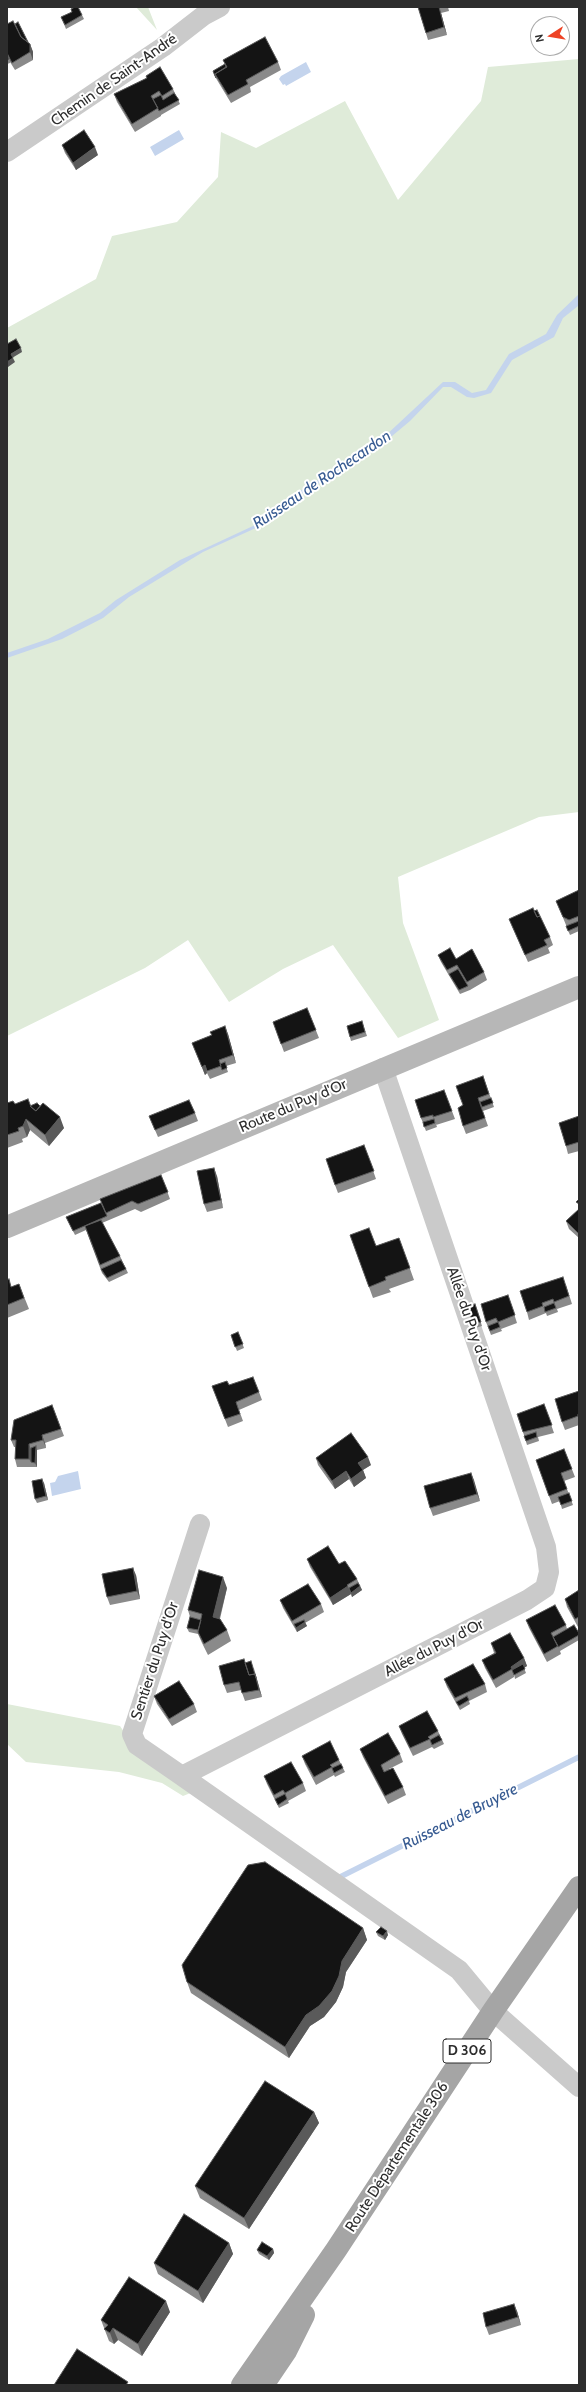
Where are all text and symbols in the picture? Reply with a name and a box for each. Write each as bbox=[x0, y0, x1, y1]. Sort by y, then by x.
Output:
north arrow bbox=[530, 16, 570, 56]
street label: Chemin de Saint-André bbox=[48, 30, 180, 130]
text: N bbox=[532, 33, 547, 44]
water label: Ruisseau de Rochecardon bbox=[249, 427, 395, 533]
street label: Route du Puy d'Or bbox=[237, 1075, 349, 1137]
street label: Allée du Puy d'Or bbox=[443, 1265, 495, 1373]
street label: Sentier du Puy d'Or bbox=[127, 1600, 183, 1722]
street label: Allée du Puy d'Or bbox=[381, 1615, 487, 1681]
water label: Ruisseau de Bruyère bbox=[399, 1780, 521, 1854]
road number: D 306 bbox=[443, 2039, 491, 2063]
street label: Route Départementale 306 bbox=[342, 2079, 452, 2235]

